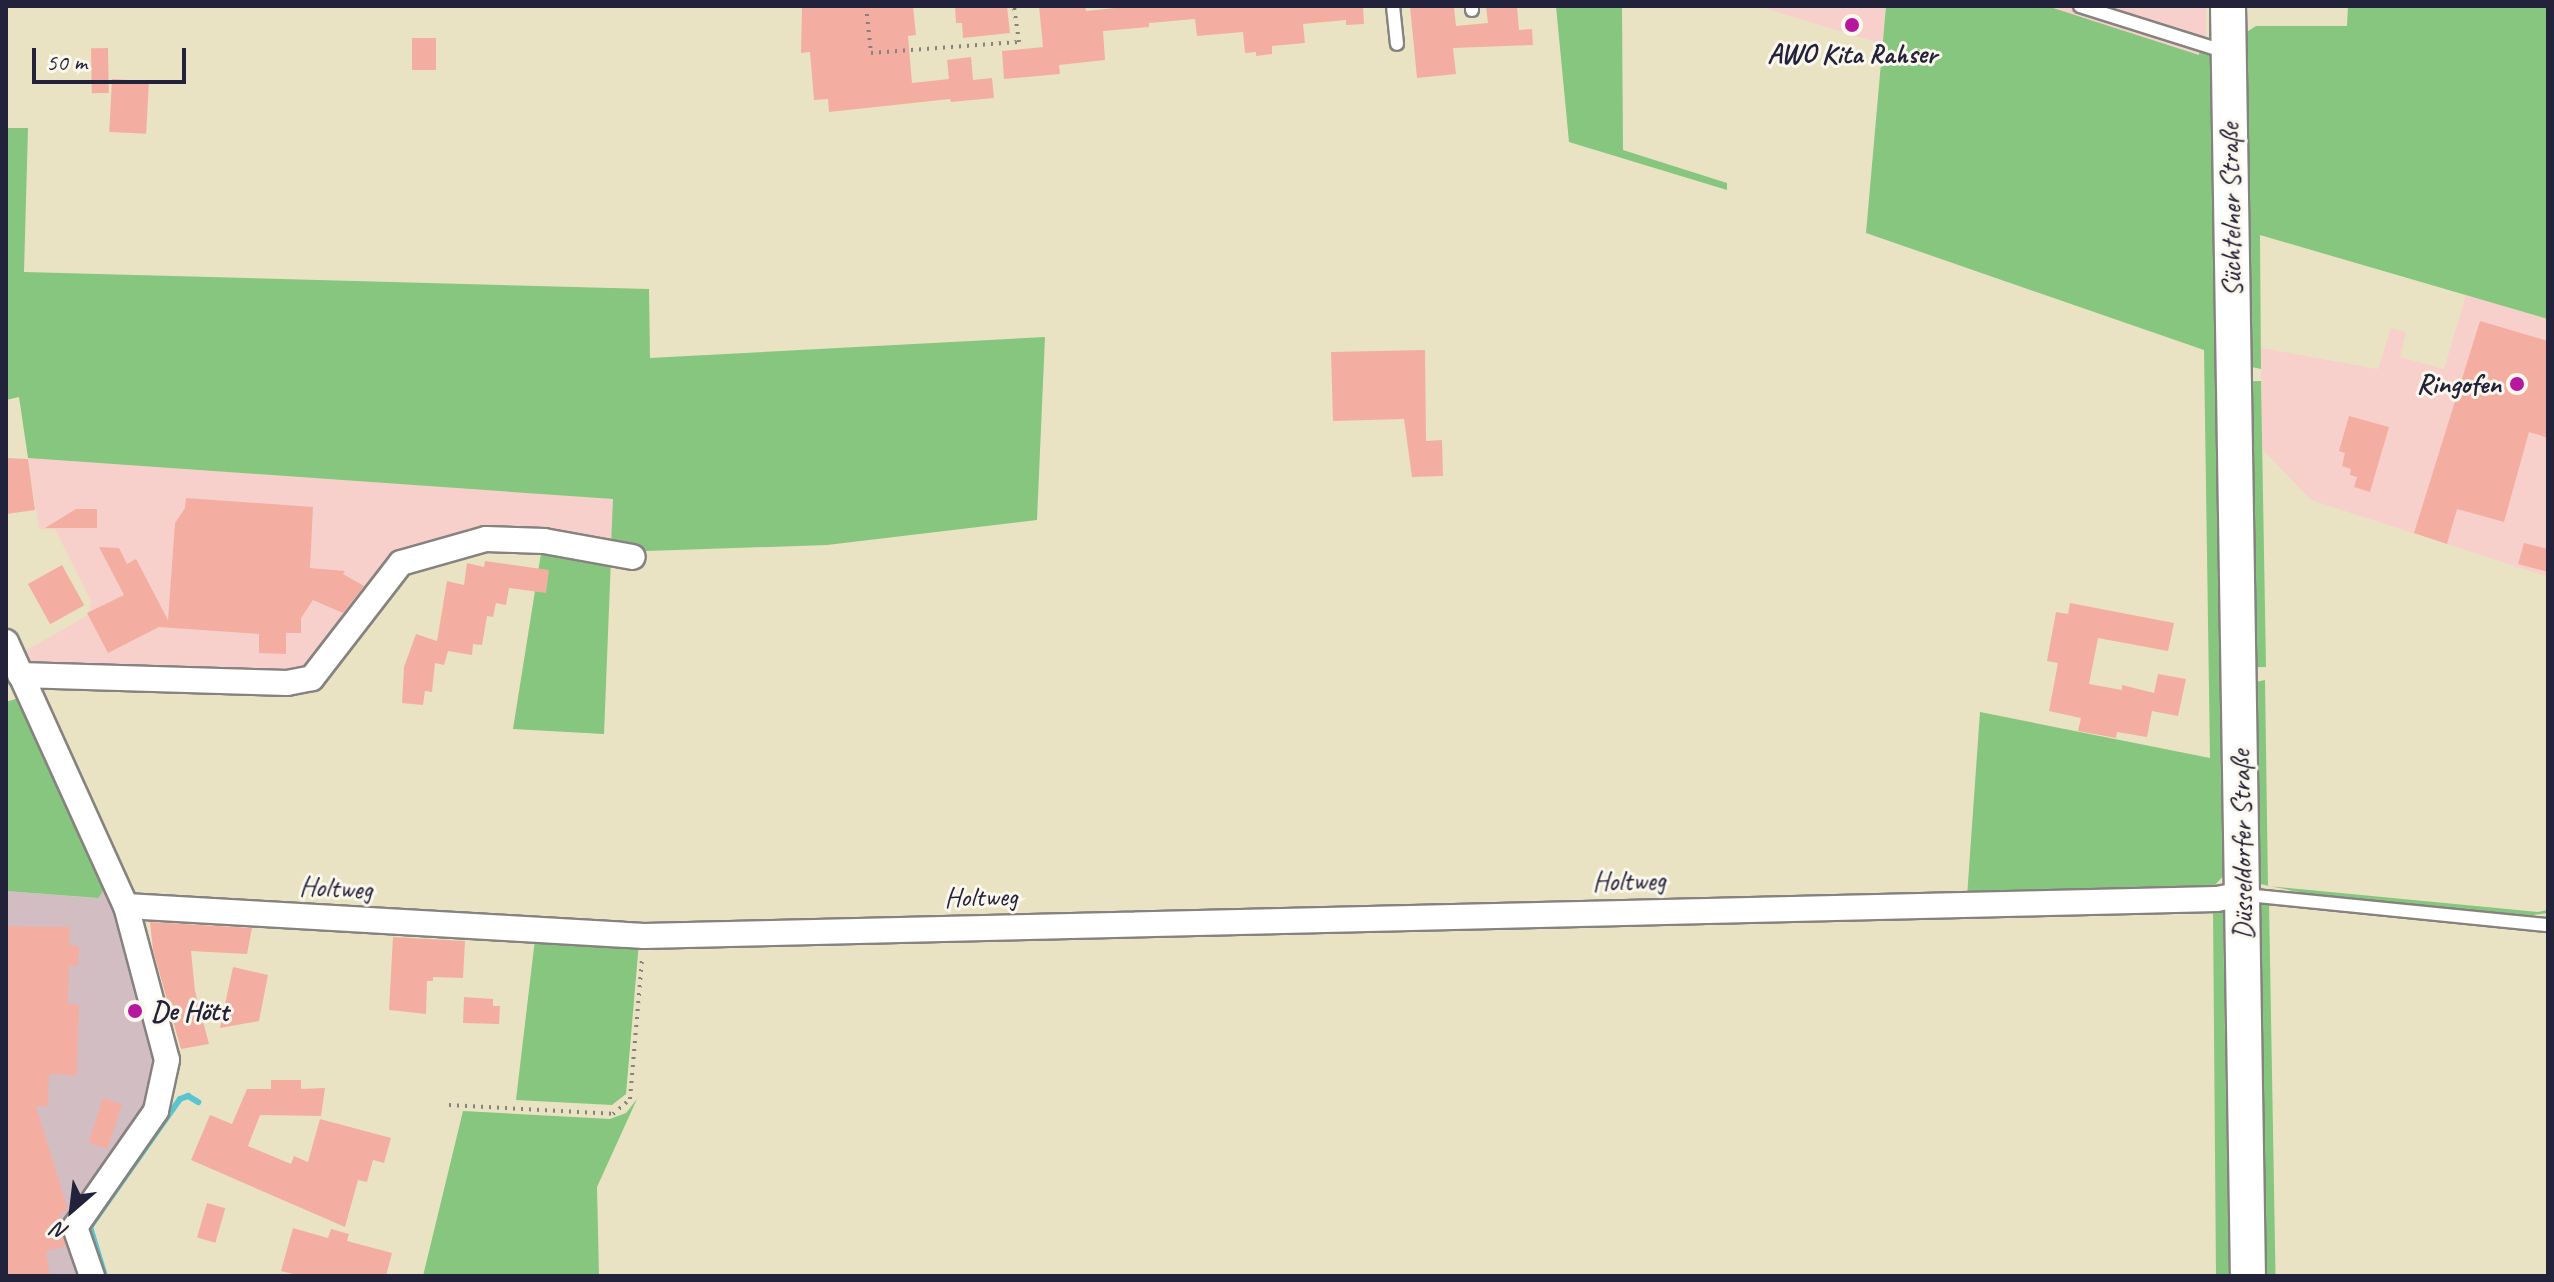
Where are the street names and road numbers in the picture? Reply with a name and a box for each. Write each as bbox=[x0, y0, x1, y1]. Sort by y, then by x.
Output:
street label: Süchtelner Straße bbox=[2213, 122, 2249, 298]
street label: Düsseldorfer Straße bbox=[2224, 749, 2260, 941]
street label: Holtweg bbox=[1592, 864, 1666, 898]
street label: Holtweg bbox=[299, 869, 373, 907]
street label: Holtweg bbox=[944, 880, 1018, 914]

